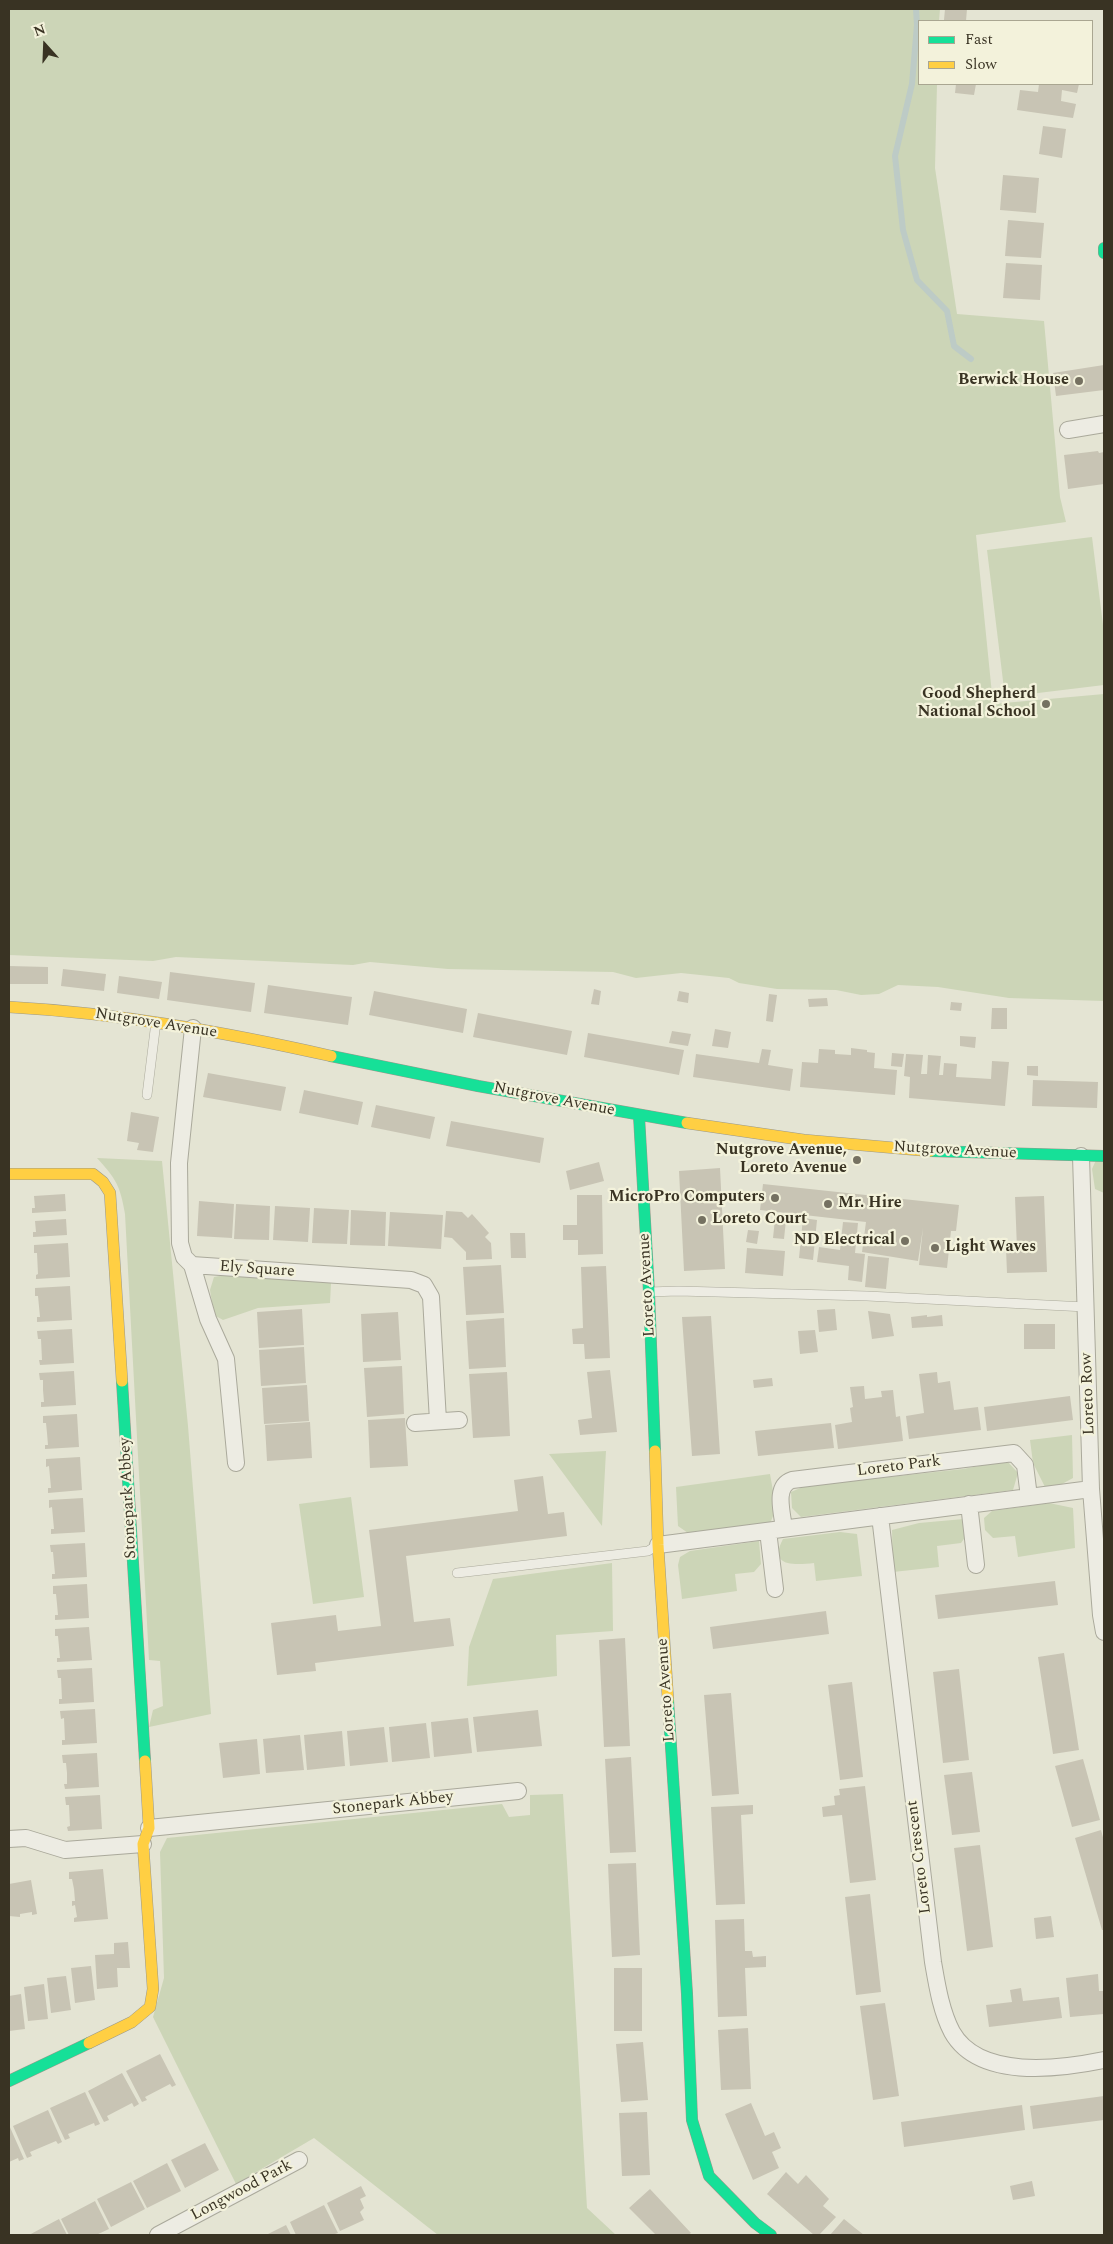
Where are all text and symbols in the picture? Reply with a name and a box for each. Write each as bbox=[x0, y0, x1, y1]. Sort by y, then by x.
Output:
text: N bbox=[31, 19, 49, 42]
north arrow bbox=[20, 20, 70, 70]
legend bbox=[918, 20, 1093, 85]
text: Fast bbox=[965, 28, 993, 51]
text: Slow bbox=[965, 53, 997, 76]
place label: Berwick House bbox=[958, 371, 1069, 391]
marker: Berwick House bbox=[1073, 375, 1085, 387]
place label: Good Shepherd National School bbox=[917, 685, 1036, 723]
marker: Good Shepherd National School bbox=[1040, 698, 1052, 710]
street label: Nutgrove Avenue bbox=[94, 1005, 218, 1043]
street label: Nutgrove Avenue bbox=[492, 1079, 616, 1121]
street label: Nutgrove Avenue bbox=[893, 1138, 1017, 1164]
place label: Nutgrove Avenue, Loreto Avenue bbox=[716, 1141, 847, 1179]
marker: Nutgrove Avenue, Loreto Avenue bbox=[851, 1154, 863, 1166]
place label: MicroPro Computers bbox=[609, 1188, 765, 1208]
marker: MicroPro Computers bbox=[769, 1192, 781, 1204]
place label: Mr. Hire bbox=[838, 1194, 902, 1214]
marker: Mr. Hire bbox=[822, 1198, 834, 1210]
place label: Loreto Court bbox=[712, 1210, 807, 1230]
marker: Loreto Court bbox=[696, 1214, 708, 1226]
place label: ND Electrical bbox=[794, 1231, 895, 1251]
street label: Loreto Avenue bbox=[636, 1233, 660, 1337]
marker: ND Electrical bbox=[899, 1235, 911, 1247]
place label: Light Waves bbox=[945, 1238, 1036, 1258]
marker: Light Waves bbox=[929, 1242, 941, 1254]
street label: Ely Square bbox=[219, 1258, 295, 1282]
street label: Loreto Row bbox=[1078, 1352, 1100, 1436]
street label: Stonepark Abbey bbox=[116, 1437, 142, 1559]
street label: Loreto Park bbox=[856, 1452, 942, 1482]
street label: Loreto Avenue bbox=[654, 1637, 680, 1743]
street label: Stonepark Abbey bbox=[332, 1788, 454, 1820]
street label: Loreto Crescent bbox=[904, 1799, 936, 1915]
street label: Longwood Park bbox=[188, 2156, 296, 2226]

